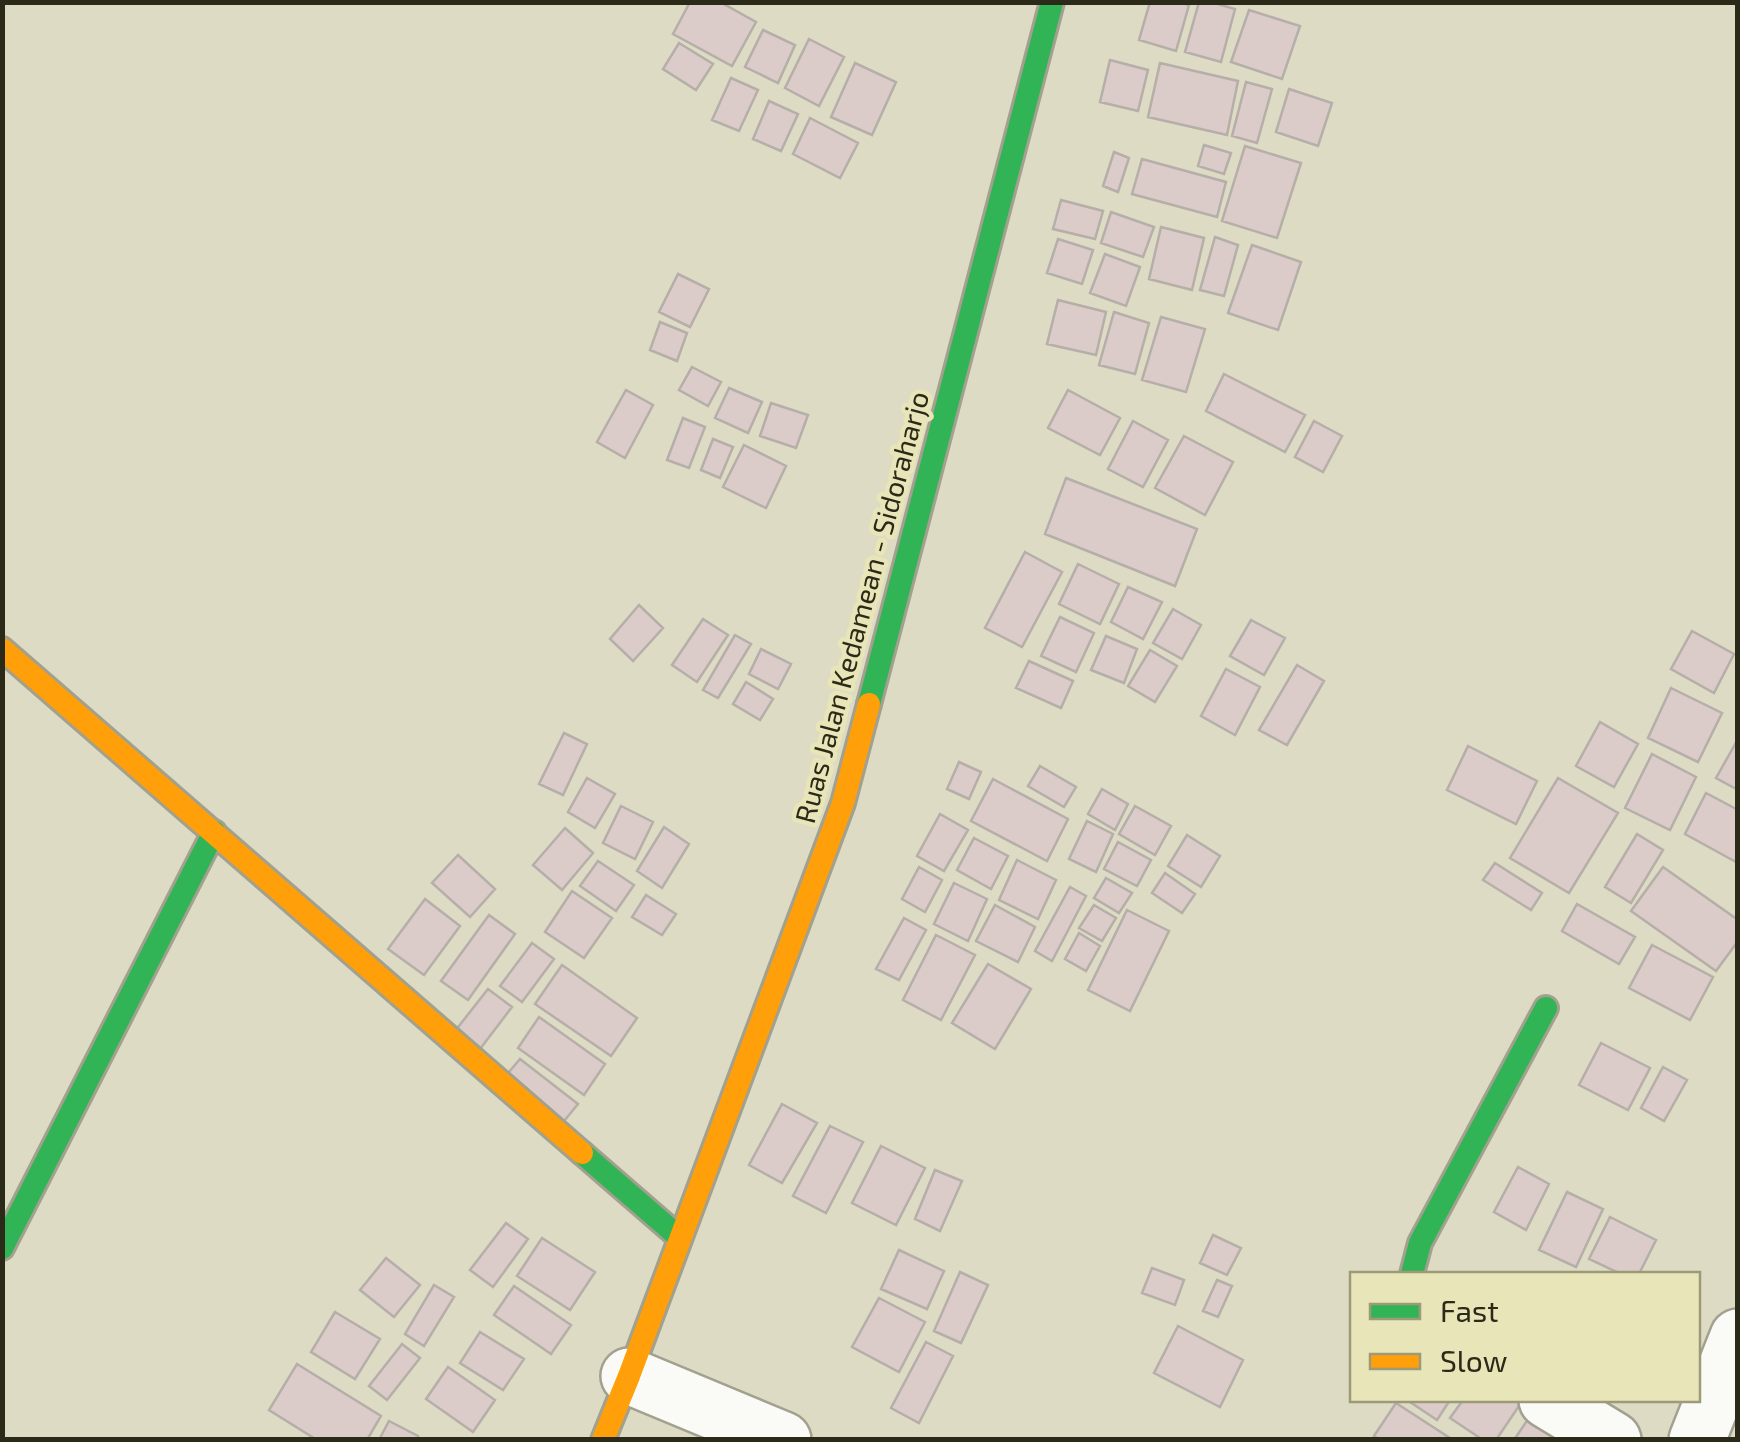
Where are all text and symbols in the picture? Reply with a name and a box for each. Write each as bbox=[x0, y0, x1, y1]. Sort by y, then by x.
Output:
street label: Ruas Jalan Kedamean - Sidoraharjo bbox=[787, 387, 935, 827]
legend bbox=[1350, 1272, 1700, 1402]
text: Fast bbox=[1440, 1292, 1499, 1328]
text: Slow bbox=[1440, 1342, 1507, 1378]

